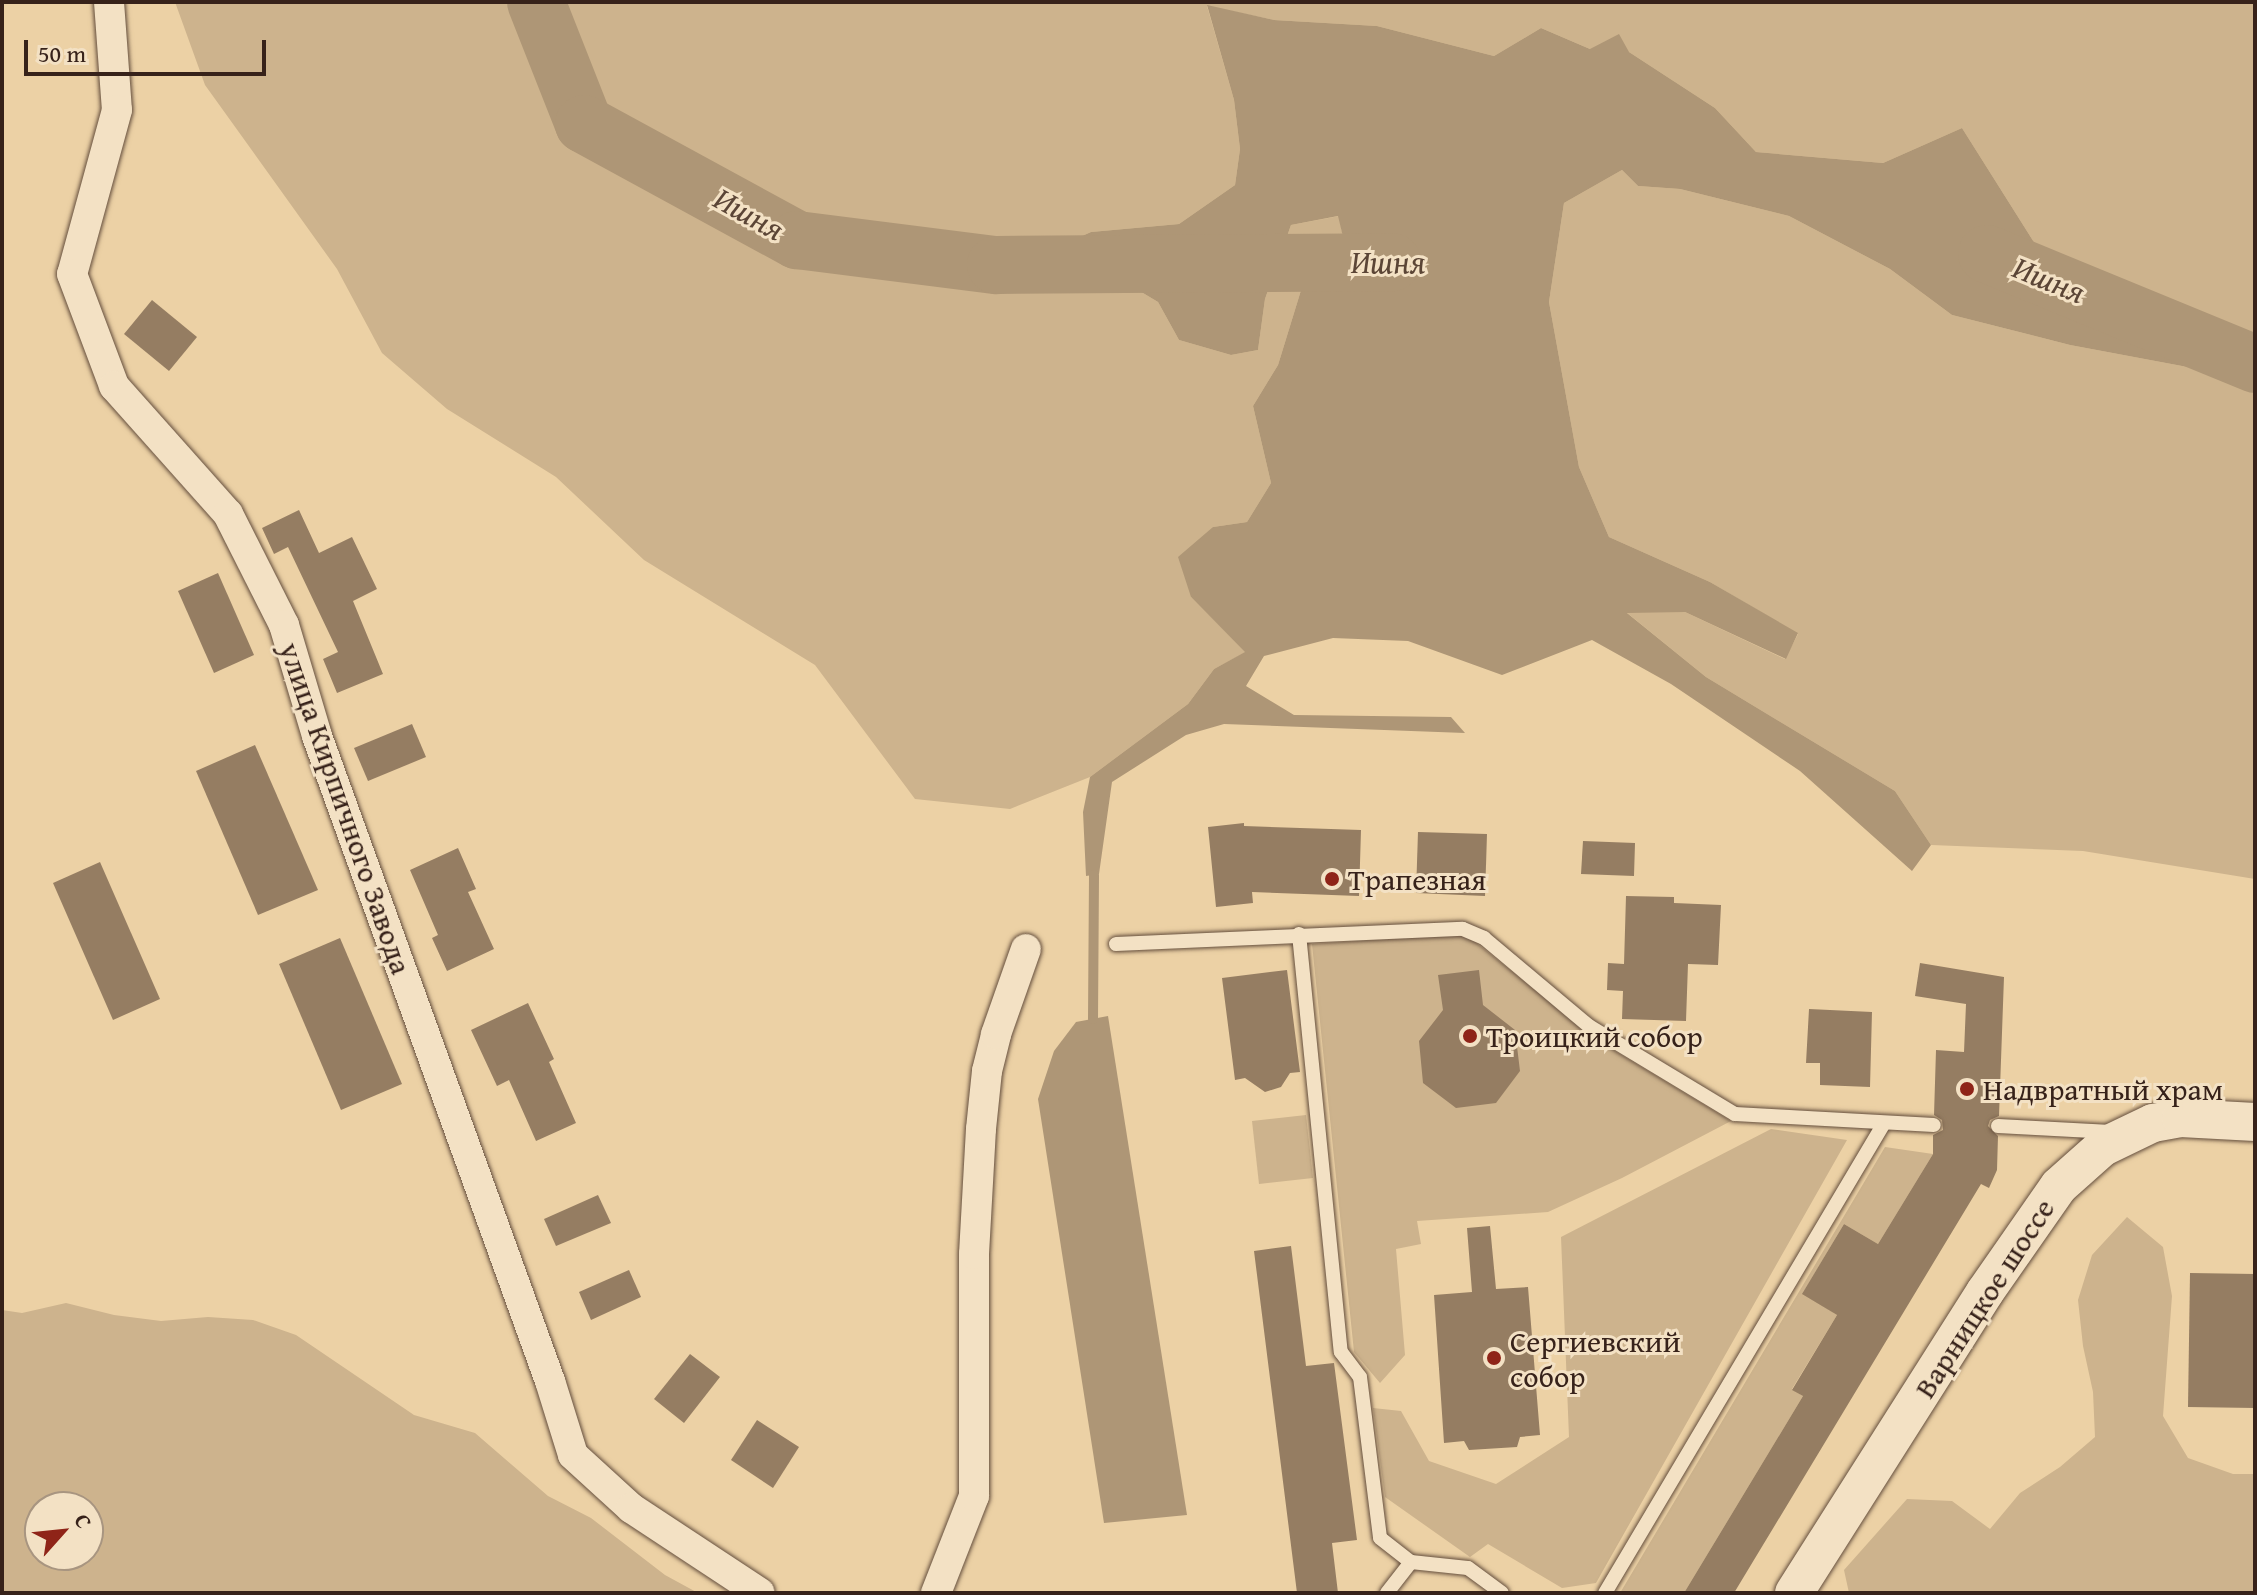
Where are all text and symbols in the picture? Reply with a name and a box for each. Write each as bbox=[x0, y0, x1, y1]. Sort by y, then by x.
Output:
scale bar bbox=[28, 24, 270, 74]
text: 50 m bbox=[38, 36, 86, 71]
water label: Ишня bbox=[707, 179, 791, 249]
water label: Ишня bbox=[1351, 243, 1425, 281]
water label: Ишня bbox=[2007, 248, 2091, 312]
street label: улица Кирпичного Завода bbox=[272, 637, 420, 979]
place label: Трапезная bbox=[1348, 861, 1486, 897]
marker: Трапезная bbox=[1323, 870, 1341, 888]
place label: Троицкий собор bbox=[1486, 1018, 1703, 1054]
marker: Троицкий собор bbox=[1461, 1027, 1479, 1045]
place label: Надвратный храм bbox=[1983, 1071, 2223, 1107]
marker: Надвратный храм bbox=[1958, 1080, 1976, 1098]
street label: Варницкое шоссе bbox=[1906, 1192, 2062, 1404]
place label: Сергиевский собор bbox=[1510, 1323, 1680, 1394]
marker: Сергиевский собор bbox=[1485, 1349, 1503, 1367]
north arrow bbox=[24, 1491, 104, 1571]
text: С bbox=[67, 1508, 101, 1534]

